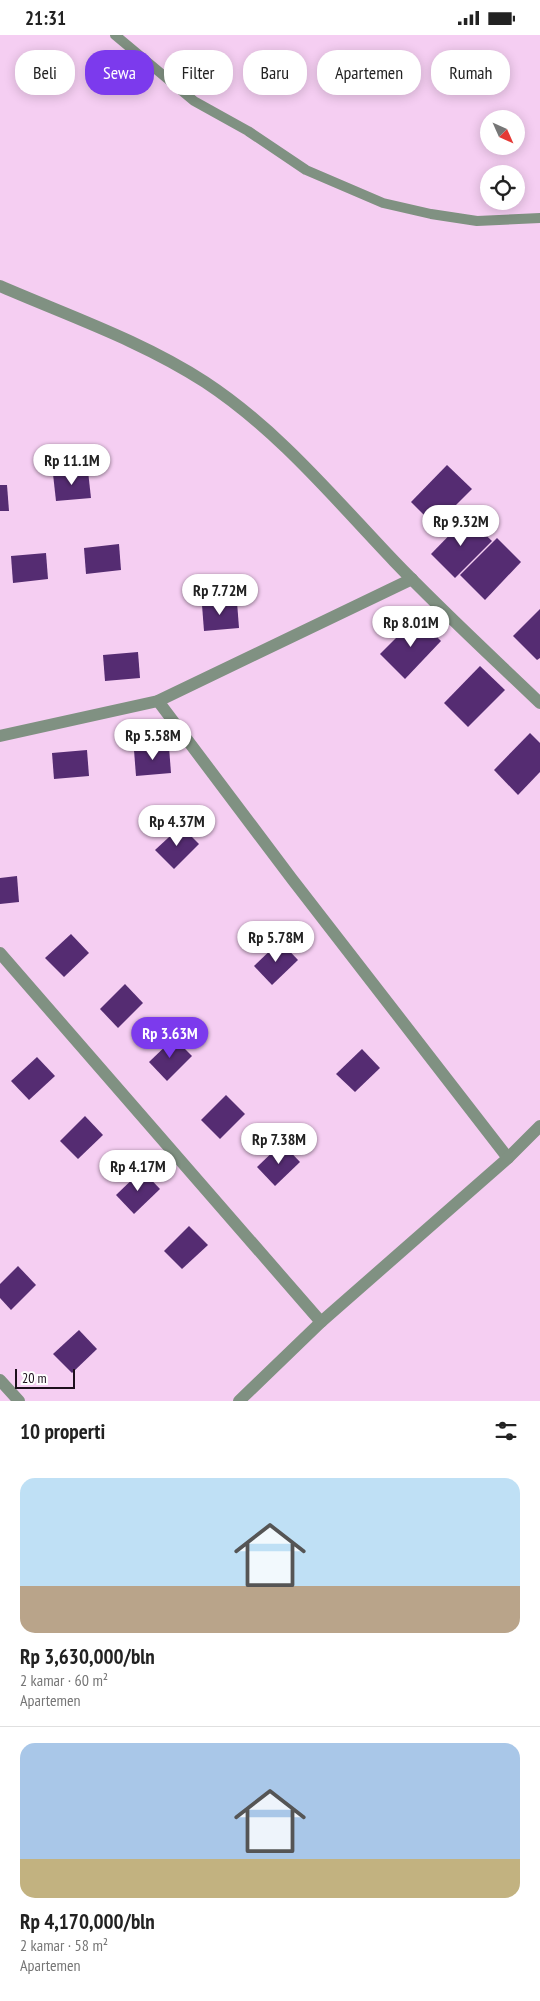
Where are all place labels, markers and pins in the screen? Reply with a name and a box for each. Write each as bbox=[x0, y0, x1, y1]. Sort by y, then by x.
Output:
pin: Rp 11.1M bbox=[20, 443, 124, 486]
pin: Rp 9.32M bbox=[409, 505, 513, 547]
pin: Rp 7.72M bbox=[168, 573, 272, 616]
pin: Rp 8.01M bbox=[359, 605, 463, 648]
pin: Rp 5.58M bbox=[101, 719, 205, 761]
pin: Rp 4.37M bbox=[125, 805, 229, 847]
pin: Rp 5.78M bbox=[224, 921, 328, 963]
pin: Rp 3.63M bbox=[118, 1017, 222, 1059]
pin: Rp 7.38M bbox=[227, 1123, 331, 1165]
pin: Rp 4.17M bbox=[86, 1149, 190, 1192]

